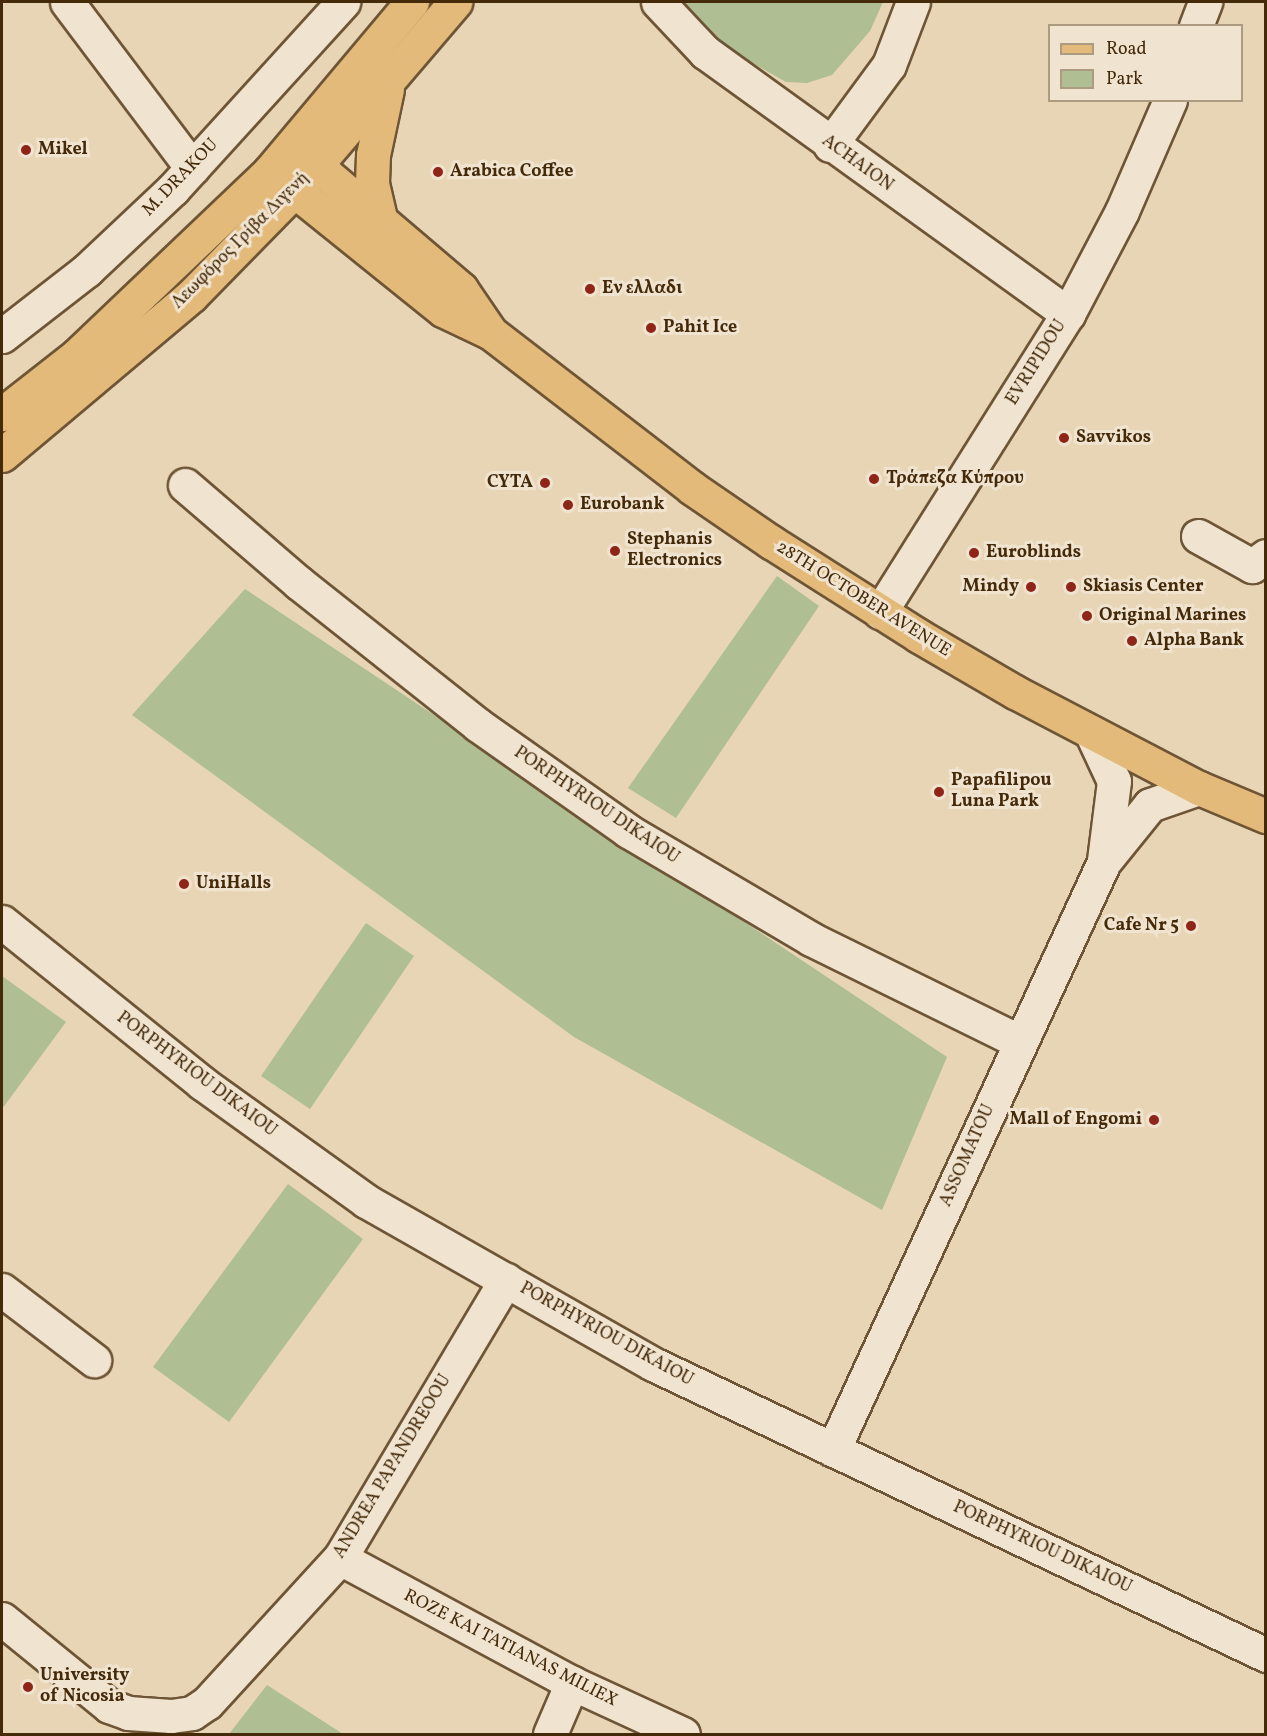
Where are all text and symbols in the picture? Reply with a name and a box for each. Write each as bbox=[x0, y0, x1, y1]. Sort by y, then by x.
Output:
legend bbox=[1048, 24, 1243, 102]
text: Road bbox=[1106, 37, 1147, 62]
text: Park bbox=[1106, 67, 1143, 92]
street label: ACHAION bbox=[817, 131, 897, 197]
street label: M. DRAKOU bbox=[139, 135, 223, 221]
place label: Mikel bbox=[38, 139, 88, 161]
marker: Mikel bbox=[19, 143, 33, 157]
place label: Arabica Coffee bbox=[450, 161, 573, 183]
marker: Arabica Coffee bbox=[431, 165, 445, 179]
street label: Λεωφόρος Γρίβα Διγενή bbox=[168, 168, 314, 314]
place label: Εν ελλαδι bbox=[602, 278, 683, 300]
marker: Εν ελλαδι bbox=[583, 282, 597, 296]
street label: EVRIPIDOU bbox=[1002, 316, 1072, 410]
place label: Pahit Ice bbox=[663, 317, 737, 339]
marker: Pahit Ice bbox=[644, 321, 658, 335]
place label: Savvikos bbox=[1076, 427, 1151, 449]
marker: Savvikos bbox=[1057, 431, 1071, 445]
place label: Τράπεζα Κύπρου bbox=[886, 468, 1024, 490]
place label: CYTA bbox=[487, 472, 533, 494]
marker: Τράπεζα Κύπρου bbox=[867, 472, 881, 486]
marker: CYTA bbox=[538, 476, 552, 490]
place label: Eurobank bbox=[580, 494, 664, 516]
marker: Eurobank bbox=[561, 498, 575, 512]
place label: Stephanis Electronics bbox=[627, 530, 722, 572]
street label: 28TH OCTOBER AVENUE bbox=[772, 537, 954, 663]
place label: Euroblinds bbox=[986, 542, 1081, 564]
marker: Stephanis Electronics bbox=[608, 544, 622, 558]
marker: Euroblinds bbox=[967, 546, 981, 560]
place label: Mindy bbox=[963, 576, 1019, 598]
place label: Skiasis Center bbox=[1083, 576, 1203, 598]
marker: Mindy bbox=[1024, 580, 1038, 594]
marker: Skiasis Center bbox=[1064, 580, 1078, 594]
place label: Original Marines bbox=[1099, 605, 1246, 627]
marker: Original Marines bbox=[1080, 609, 1094, 623]
place label: Alpha Bank bbox=[1144, 630, 1244, 652]
marker: Alpha Bank bbox=[1125, 634, 1139, 648]
street label: PORPHYRIOU DIKAIOU bbox=[509, 743, 683, 869]
place label: Papafilipou Luna Park bbox=[951, 771, 1052, 814]
marker: Papafilipou Luna Park bbox=[932, 785, 946, 799]
place label: UniHalls bbox=[196, 873, 271, 895]
marker: UniHalls bbox=[177, 877, 191, 891]
place label: Cafe Nr 5 bbox=[1104, 915, 1179, 937]
marker: Cafe Nr 5 bbox=[1184, 919, 1198, 933]
street label: PORPHYRIOU DIKAIOU bbox=[112, 1008, 280, 1142]
street label: ASSOMATOU bbox=[936, 1102, 1000, 1210]
place label: Mall of Engomi bbox=[1011, 1109, 1142, 1131]
marker: Mall of Engomi bbox=[1147, 1113, 1161, 1127]
street label: PORPHYRIOU DIKAIOU bbox=[516, 1278, 696, 1392]
street label: ANDREA PAPANDREOOU bbox=[329, 1371, 457, 1563]
street label: PORPHYRIOU DIKAIOU bbox=[949, 1497, 1135, 1599]
street label: ROZE KAI TATIANAS MILIEX bbox=[399, 1585, 621, 1713]
place label: University of Nicosia bbox=[40, 1666, 129, 1708]
marker: University of Nicosia bbox=[21, 1680, 35, 1694]

